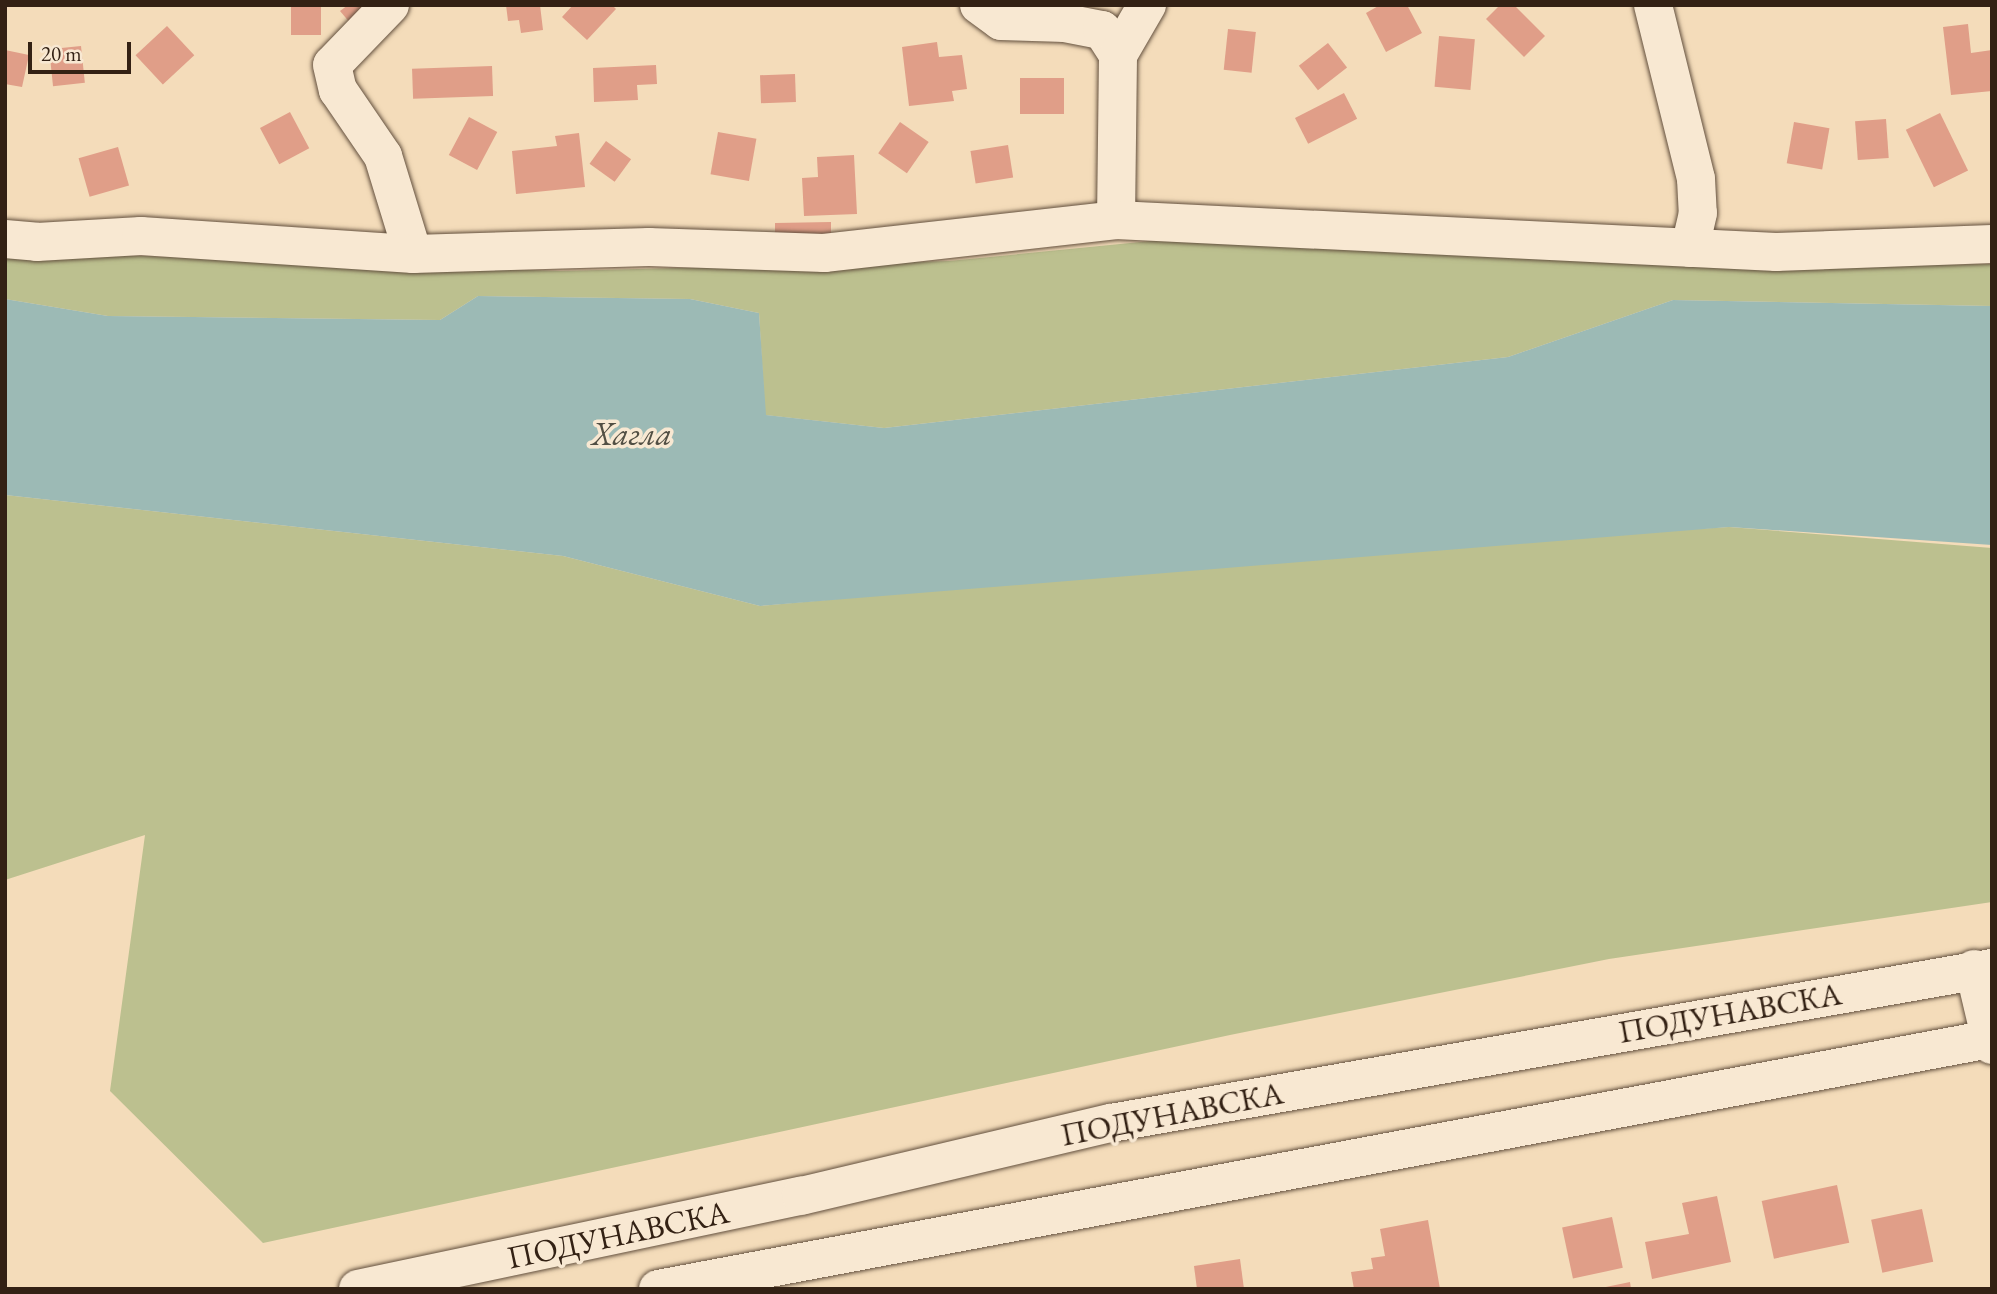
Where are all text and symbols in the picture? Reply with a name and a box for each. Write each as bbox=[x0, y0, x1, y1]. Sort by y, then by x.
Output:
scale bar bbox=[32, 28, 135, 72]
text: 20 m bbox=[41, 40, 82, 67]
water label: Хагла bbox=[592, 414, 672, 454]
street label: ПОДУНАВСКА bbox=[1615, 974, 1845, 1052]
street label: ПОДУНАВСКА bbox=[1057, 1074, 1287, 1154]
street label: ПОДУНАВСКА bbox=[504, 1193, 732, 1277]

